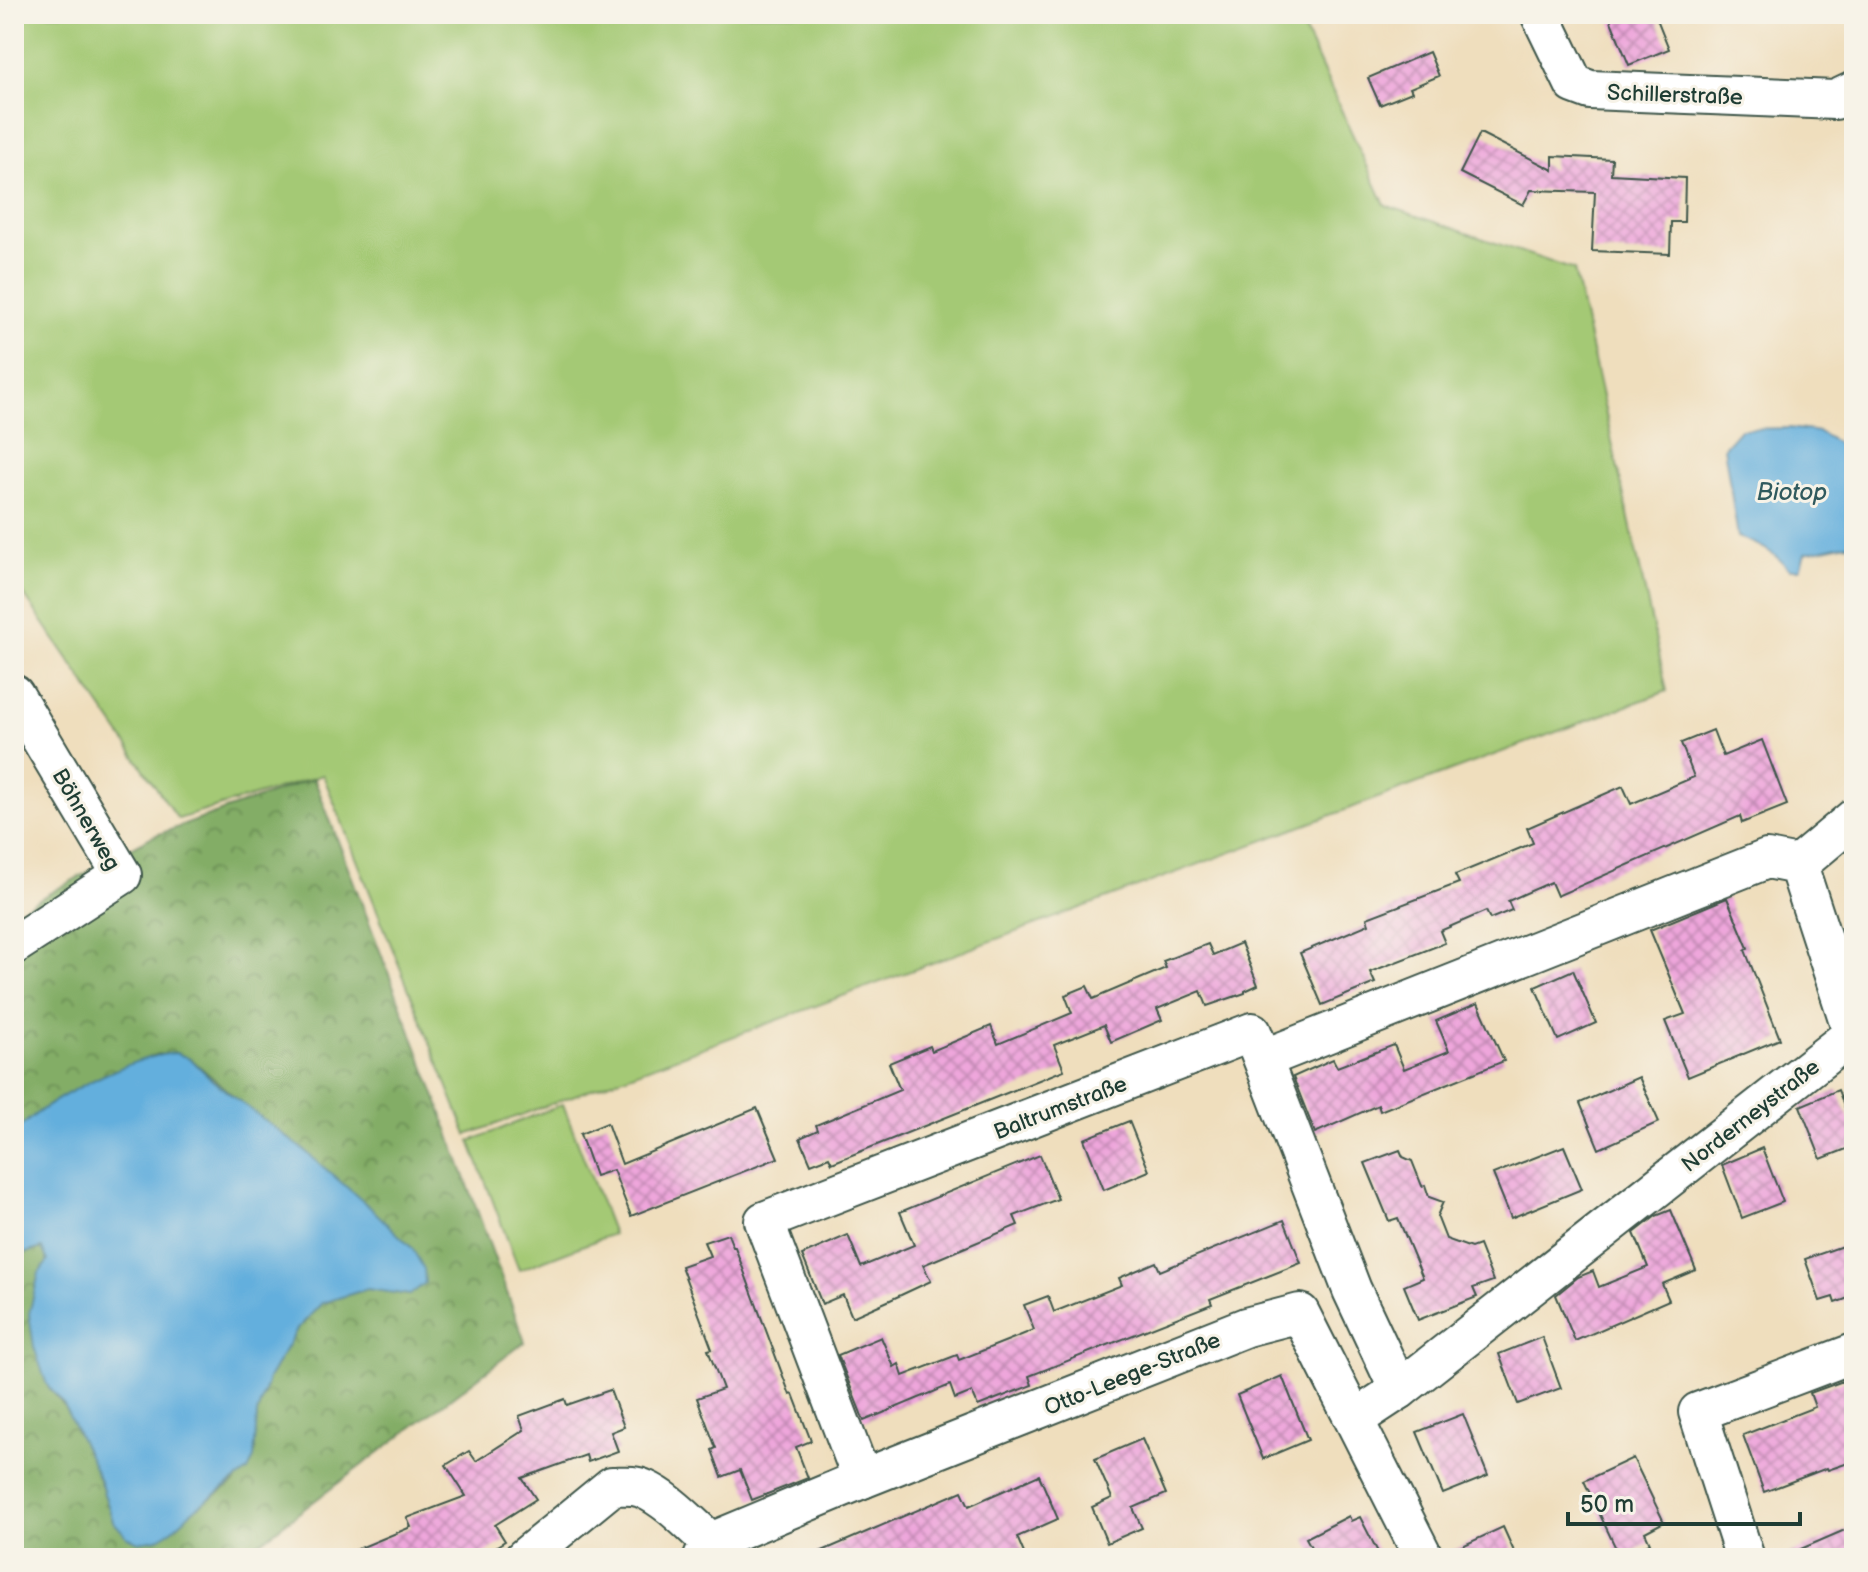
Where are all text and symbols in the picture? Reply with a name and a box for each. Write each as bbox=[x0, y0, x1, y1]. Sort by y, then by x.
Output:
street label: Schillerstraße bbox=[1607, 80, 1743, 111]
water label: Biotop bbox=[1757, 478, 1827, 507]
street label: Böhnerweg bbox=[46, 764, 126, 876]
street label: Norderneystraße bbox=[1676, 1054, 1825, 1179]
street label: Baltrumstraße bbox=[990, 1071, 1131, 1146]
street label: Otto-Leege-Straße bbox=[1041, 1327, 1225, 1422]
scale bar bbox=[1568, 1476, 1800, 1526]
text: 50 m bbox=[1580, 1490, 1634, 1519]

